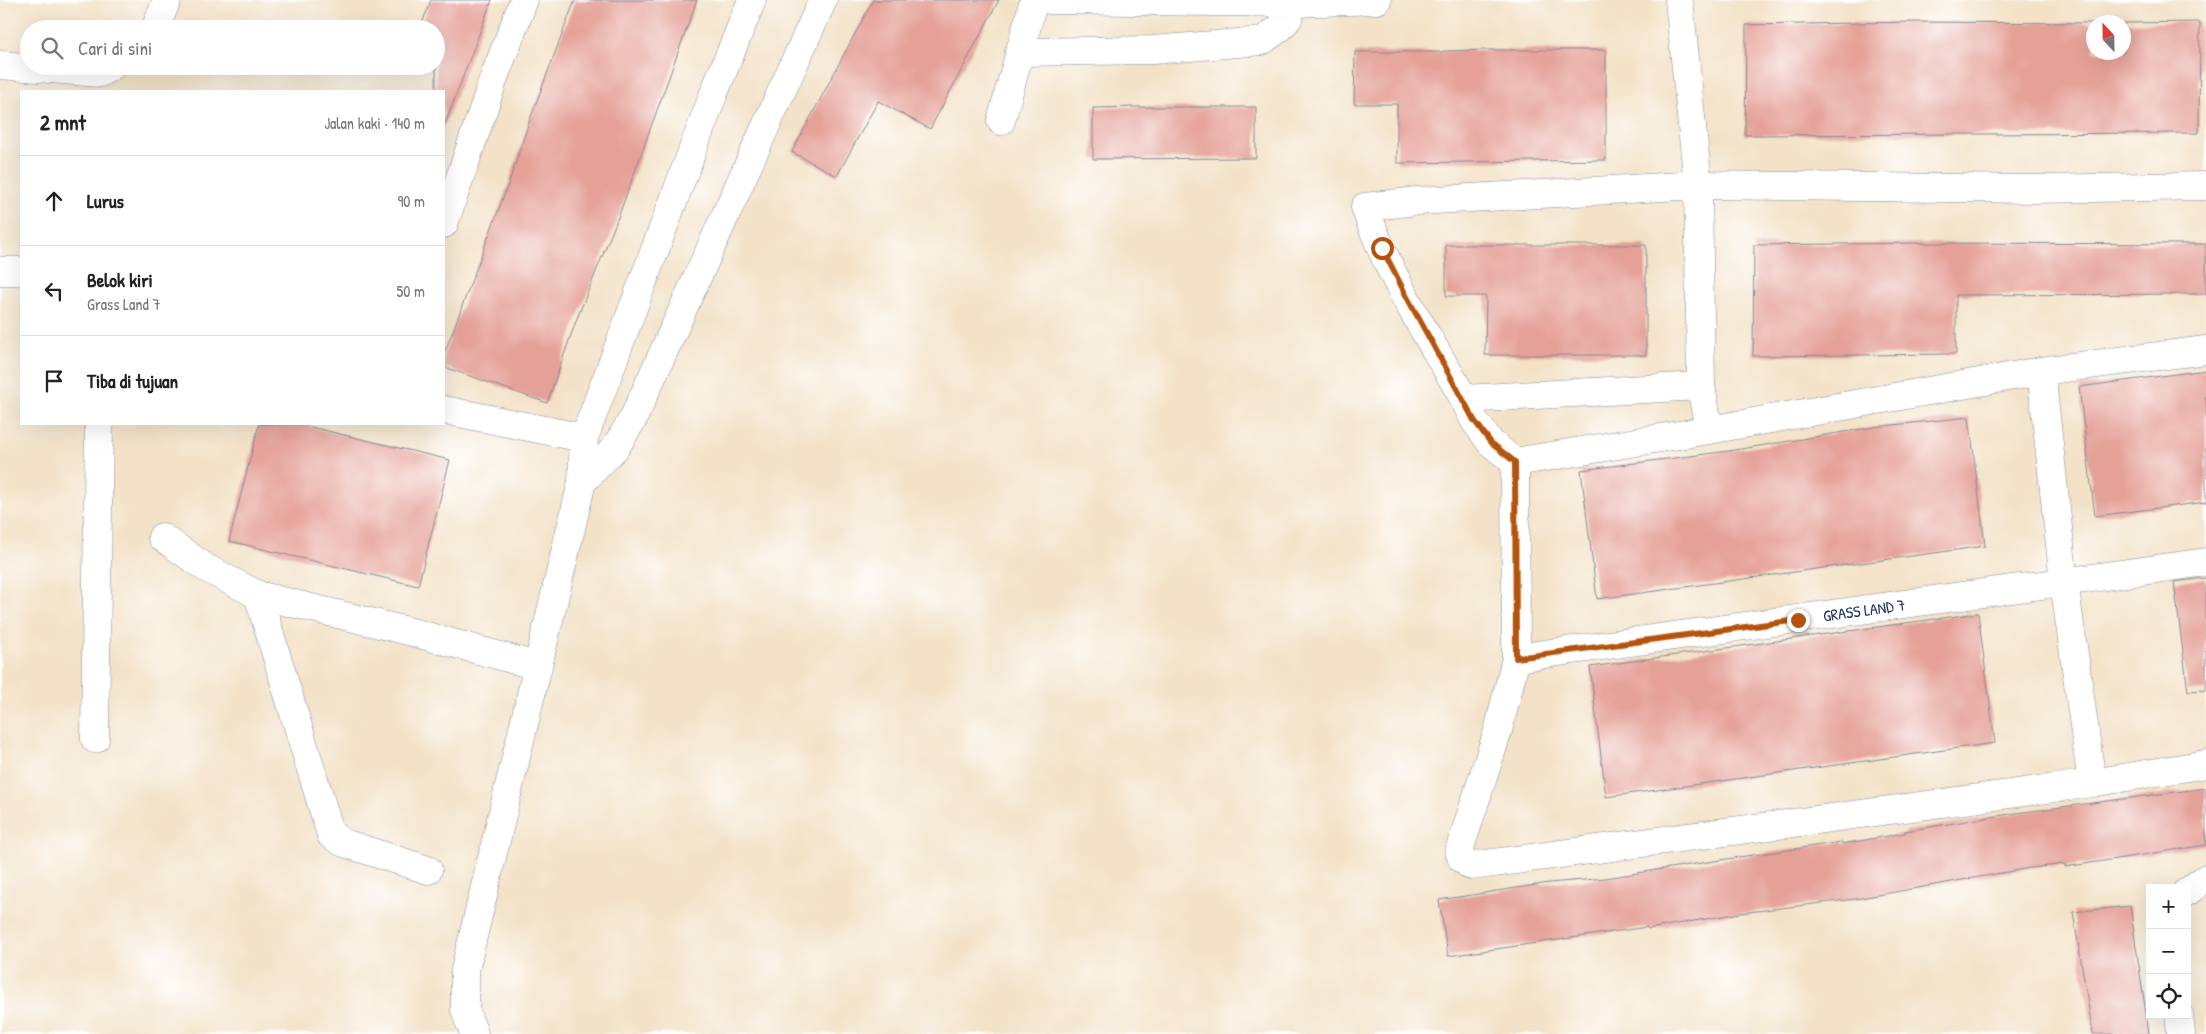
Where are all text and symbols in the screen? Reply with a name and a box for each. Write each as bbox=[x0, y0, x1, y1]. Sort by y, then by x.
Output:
north arrow bbox=[2086, 15, 2131, 60]
search box bbox=[20, 20, 445, 75]
icon: search bbox=[38, 34, 66, 62]
text: Cari di sini bbox=[78, 35, 152, 61]
text: 2 mnt bbox=[40, 108, 86, 137]
text: Jalan kaki · 140 m bbox=[324, 112, 425, 134]
icon: ahead bbox=[40, 187, 68, 215]
text: Lurus bbox=[87, 188, 124, 214]
text: 90 m bbox=[397, 190, 425, 212]
route start bbox=[1371, 237, 1394, 260]
text: Belok kiri bbox=[87, 267, 153, 293]
icon: left bbox=[40, 277, 68, 305]
text: 50 m bbox=[397, 280, 425, 302]
text: Grass Land 7 bbox=[87, 293, 160, 315]
icon: arrive bbox=[40, 367, 68, 395]
text: Tiba di tujuan bbox=[87, 368, 178, 394]
street label: GRASS LAND 7 bbox=[1822, 593, 1907, 627]
route end bbox=[1787, 609, 1810, 632]
map controls bbox=[2146, 884, 2191, 1019]
button: + bbox=[2146, 884, 2191, 929]
button: − bbox=[2146, 929, 2191, 974]
button: locate bbox=[2146, 974, 2191, 1019]

